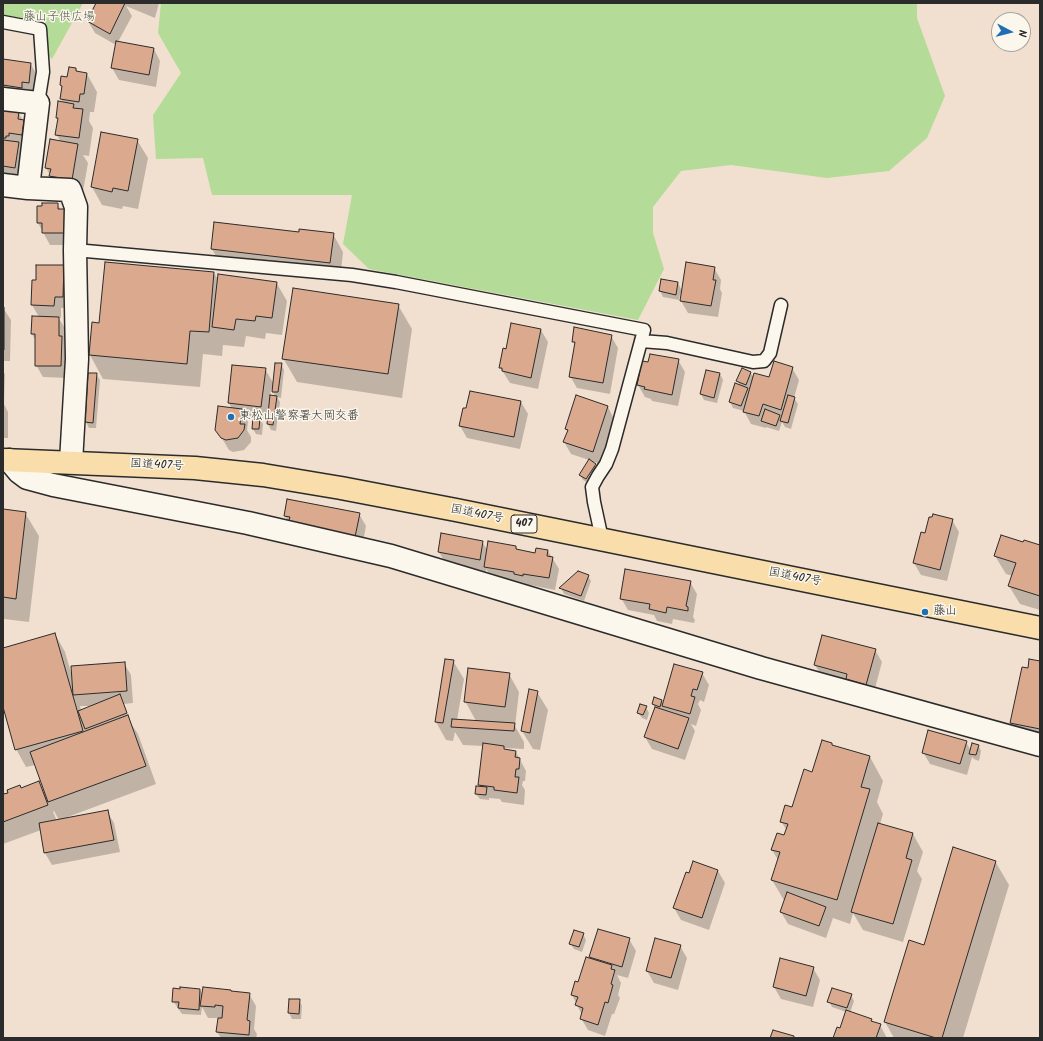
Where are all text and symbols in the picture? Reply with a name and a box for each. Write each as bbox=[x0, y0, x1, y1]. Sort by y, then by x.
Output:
park label: 藤山子供広場 bbox=[23, 11, 95, 25]
north arrow bbox=[991, 12, 1031, 52]
text: N bbox=[1013, 29, 1031, 38]
place label: 東松山警察署大岡交番 bbox=[239, 410, 359, 424]
marker: 東松山警察署大岡交番 bbox=[226, 412, 236, 422]
street label: 国道407号 bbox=[130, 457, 184, 475]
street label: 国道407号 bbox=[449, 503, 505, 527]
road number: 407 bbox=[511, 515, 537, 533]
street label: 国道407号 bbox=[767, 566, 823, 590]
place label: 藤山 bbox=[933, 605, 957, 619]
marker: 藤山 bbox=[920, 607, 930, 617]

